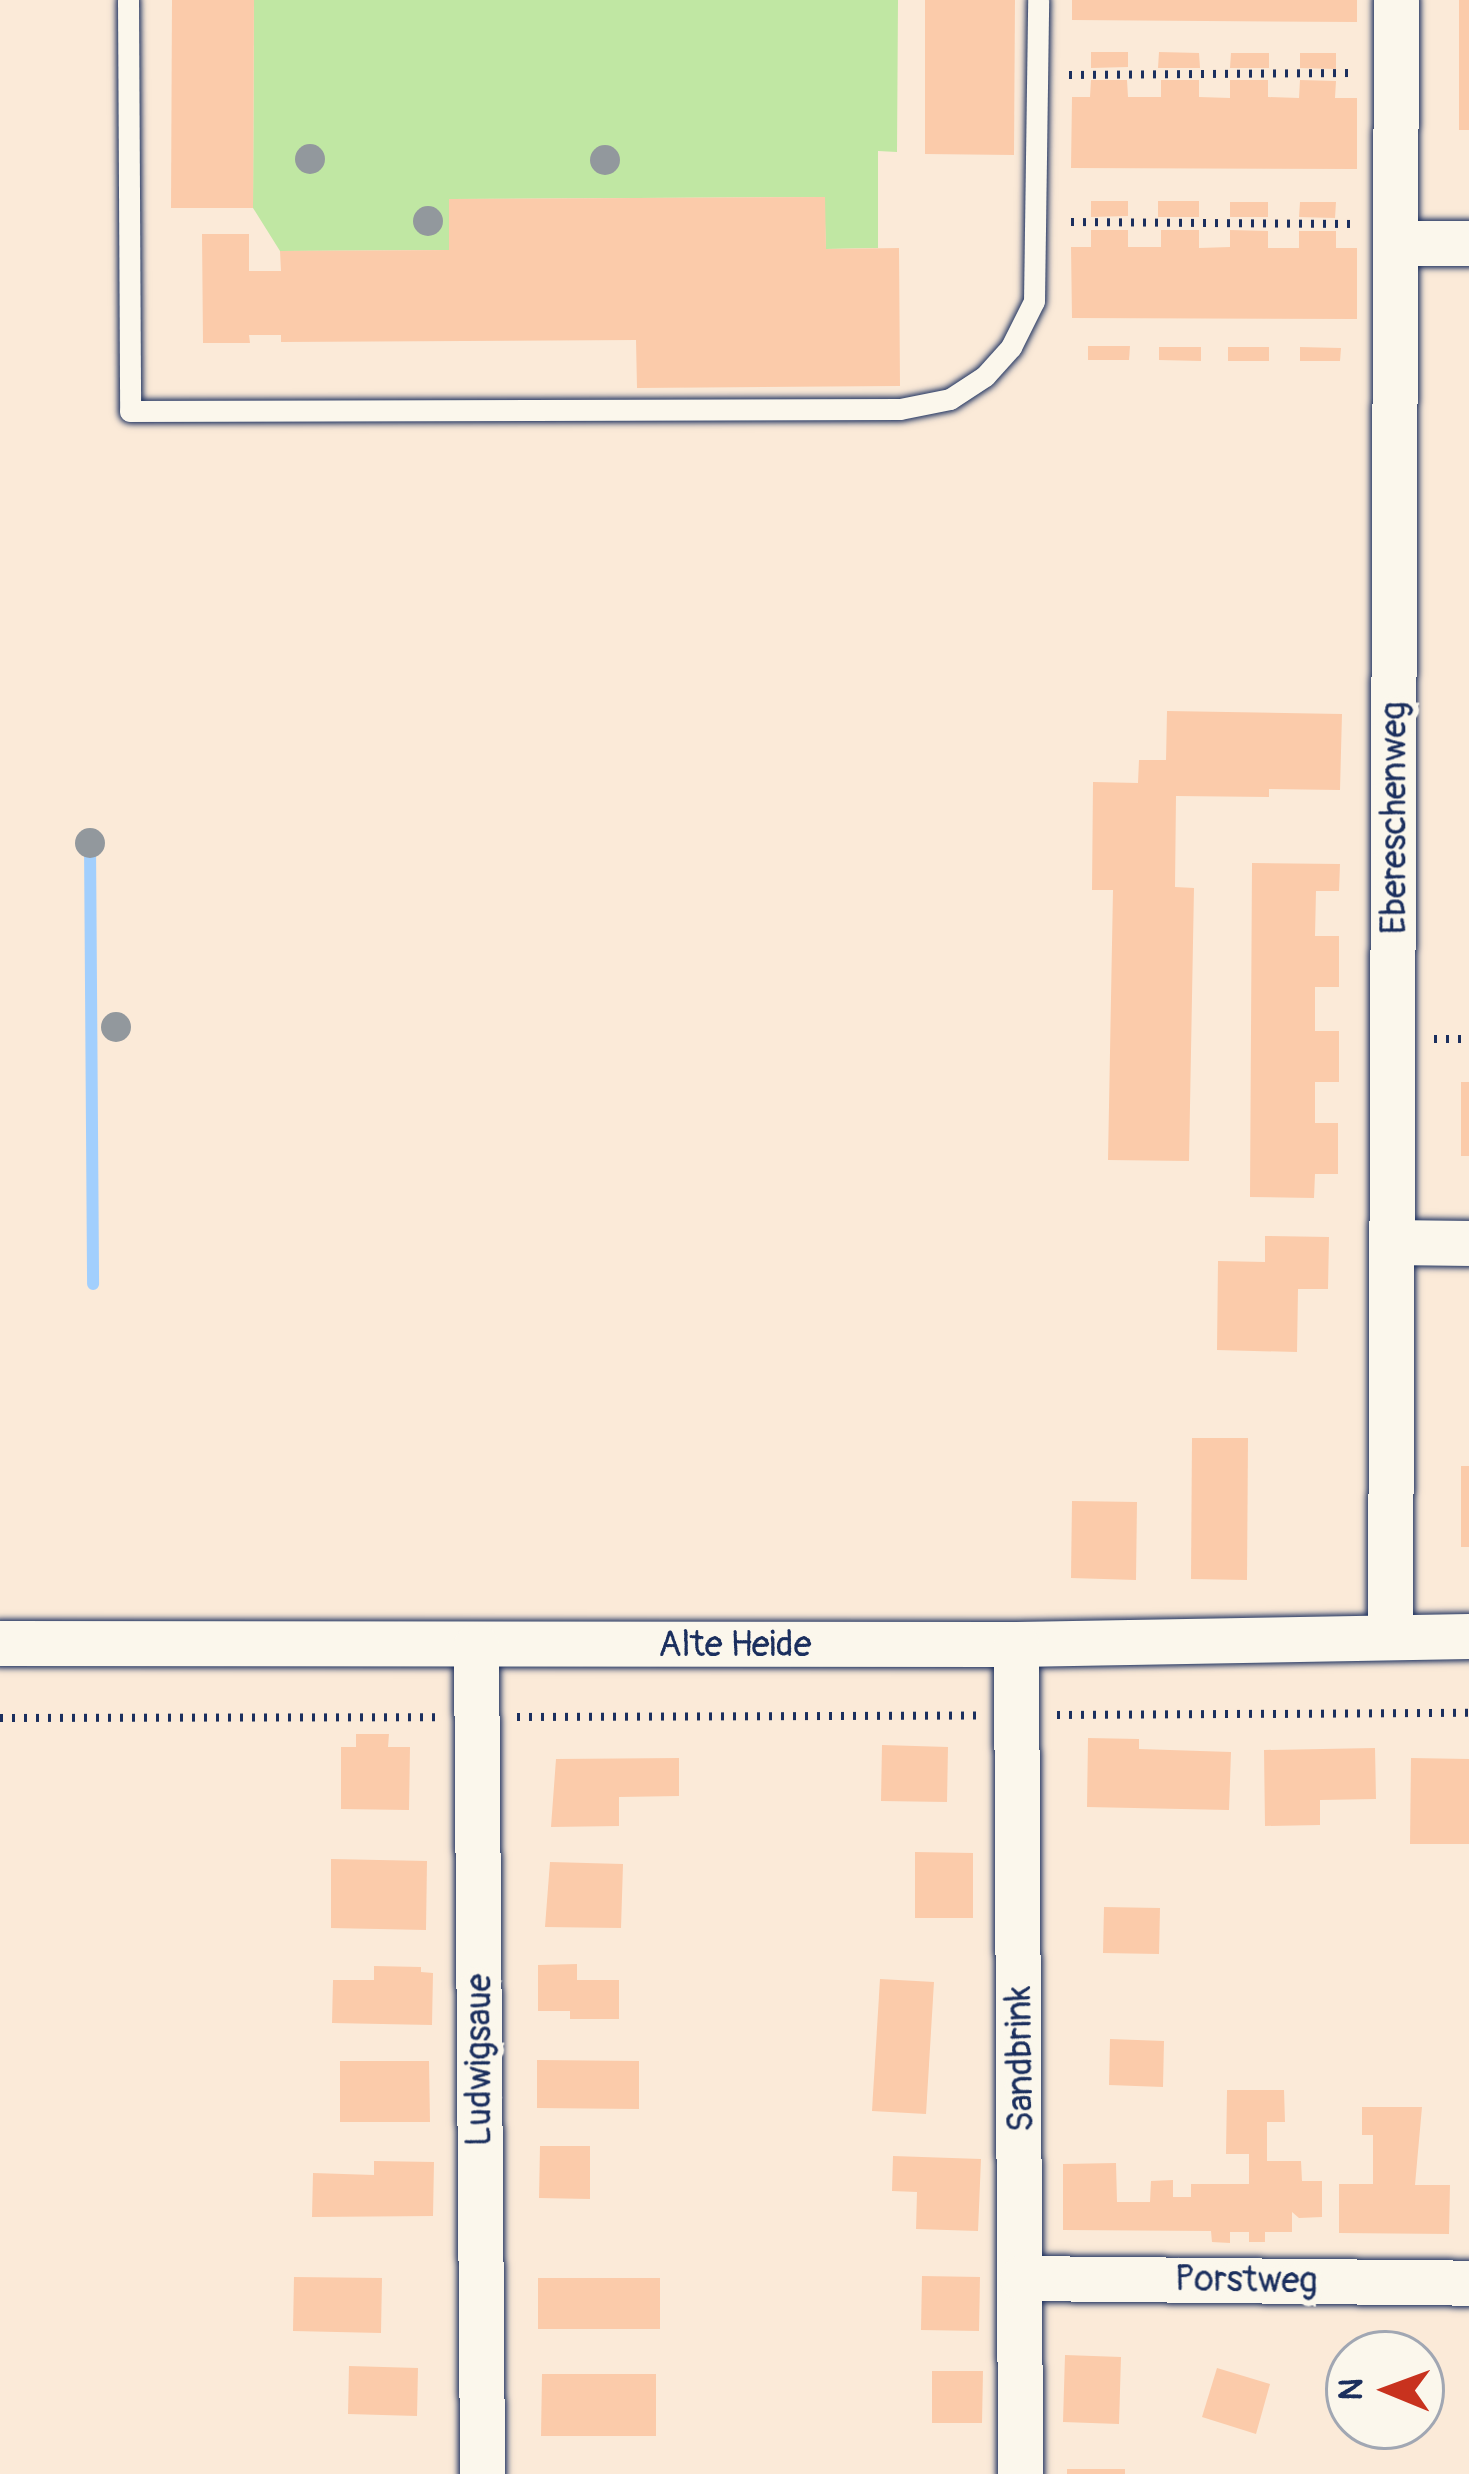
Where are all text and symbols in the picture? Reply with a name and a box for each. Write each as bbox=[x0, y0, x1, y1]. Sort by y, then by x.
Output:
street label: Ebereschenweg bbox=[1372, 702, 1416, 934]
street label: Alte Heide bbox=[658, 1623, 812, 1667]
street label: Ludwigsaue bbox=[457, 1974, 501, 2146]
street label: Sandbrink bbox=[997, 1985, 1043, 2133]
street label: Porstweg bbox=[1174, 2257, 1318, 2303]
north arrow bbox=[1325, 2330, 1445, 2450]
text: N bbox=[1331, 2378, 1372, 2401]

